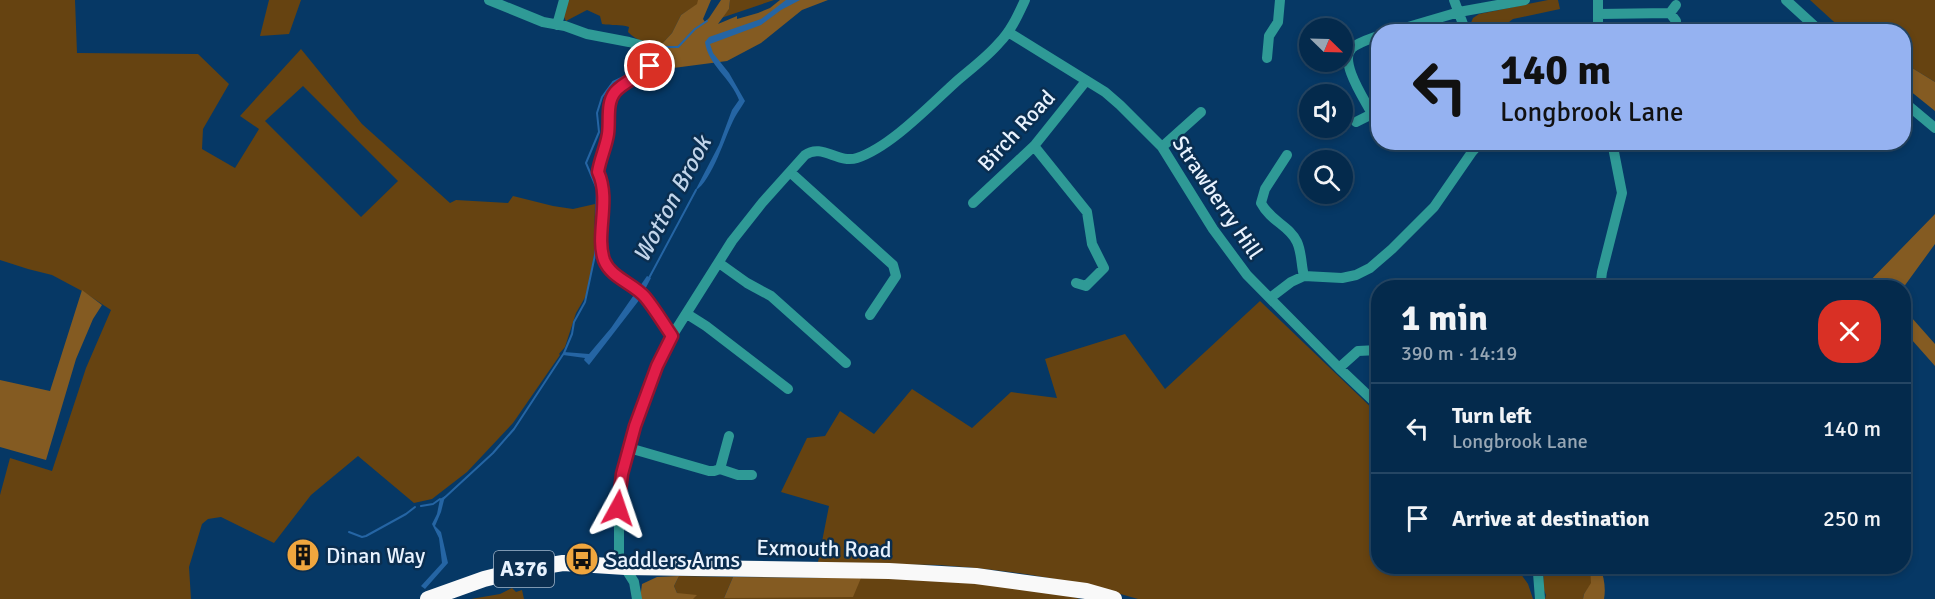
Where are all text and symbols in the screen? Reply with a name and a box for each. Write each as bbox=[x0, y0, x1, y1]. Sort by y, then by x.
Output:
north arrow bbox=[1299, 18, 1353, 72]
map controls bbox=[1299, 18, 1353, 204]
pin bbox=[624, 40, 675, 91]
text: 140 m bbox=[1500, 45, 1611, 96]
icon: left bbox=[1401, 48, 1479, 126]
icon: arrive bbox=[633, 49, 666, 82]
street label: Birch Road bbox=[972, 84, 1061, 177]
button: sound bbox=[1299, 84, 1353, 138]
text: Longbrook Lane bbox=[1500, 96, 1683, 129]
water label: Wotton Brook bbox=[626, 129, 719, 267]
street label: Strawberry Hill bbox=[1167, 131, 1269, 264]
button: search bbox=[1299, 150, 1353, 204]
text: 1 min bbox=[1401, 296, 1488, 341]
button: close bbox=[1818, 300, 1881, 363]
text: 390 m · 14:19 bbox=[1401, 341, 1517, 366]
text: Turn left bbox=[1452, 402, 1532, 429]
icon: left bbox=[1401, 412, 1434, 445]
text: 140 m bbox=[1823, 415, 1881, 442]
text: Longbrook Lane bbox=[1452, 429, 1588, 454]
position arrow bbox=[586, 476, 650, 540]
icon: arrive bbox=[1401, 502, 1434, 535]
text: Arrive at destination bbox=[1452, 505, 1649, 532]
text: 250 m bbox=[1823, 505, 1881, 532]
street label: Exmouth Road bbox=[756, 534, 892, 563]
building icon: Dinan Way bbox=[285, 537, 321, 573]
bus stop icon: Saddlers Arms bbox=[564, 541, 600, 577]
place label: Dinan Way bbox=[326, 542, 426, 569]
place label: Saddlers Arms bbox=[605, 546, 740, 573]
road number: A376 bbox=[494, 551, 554, 587]

